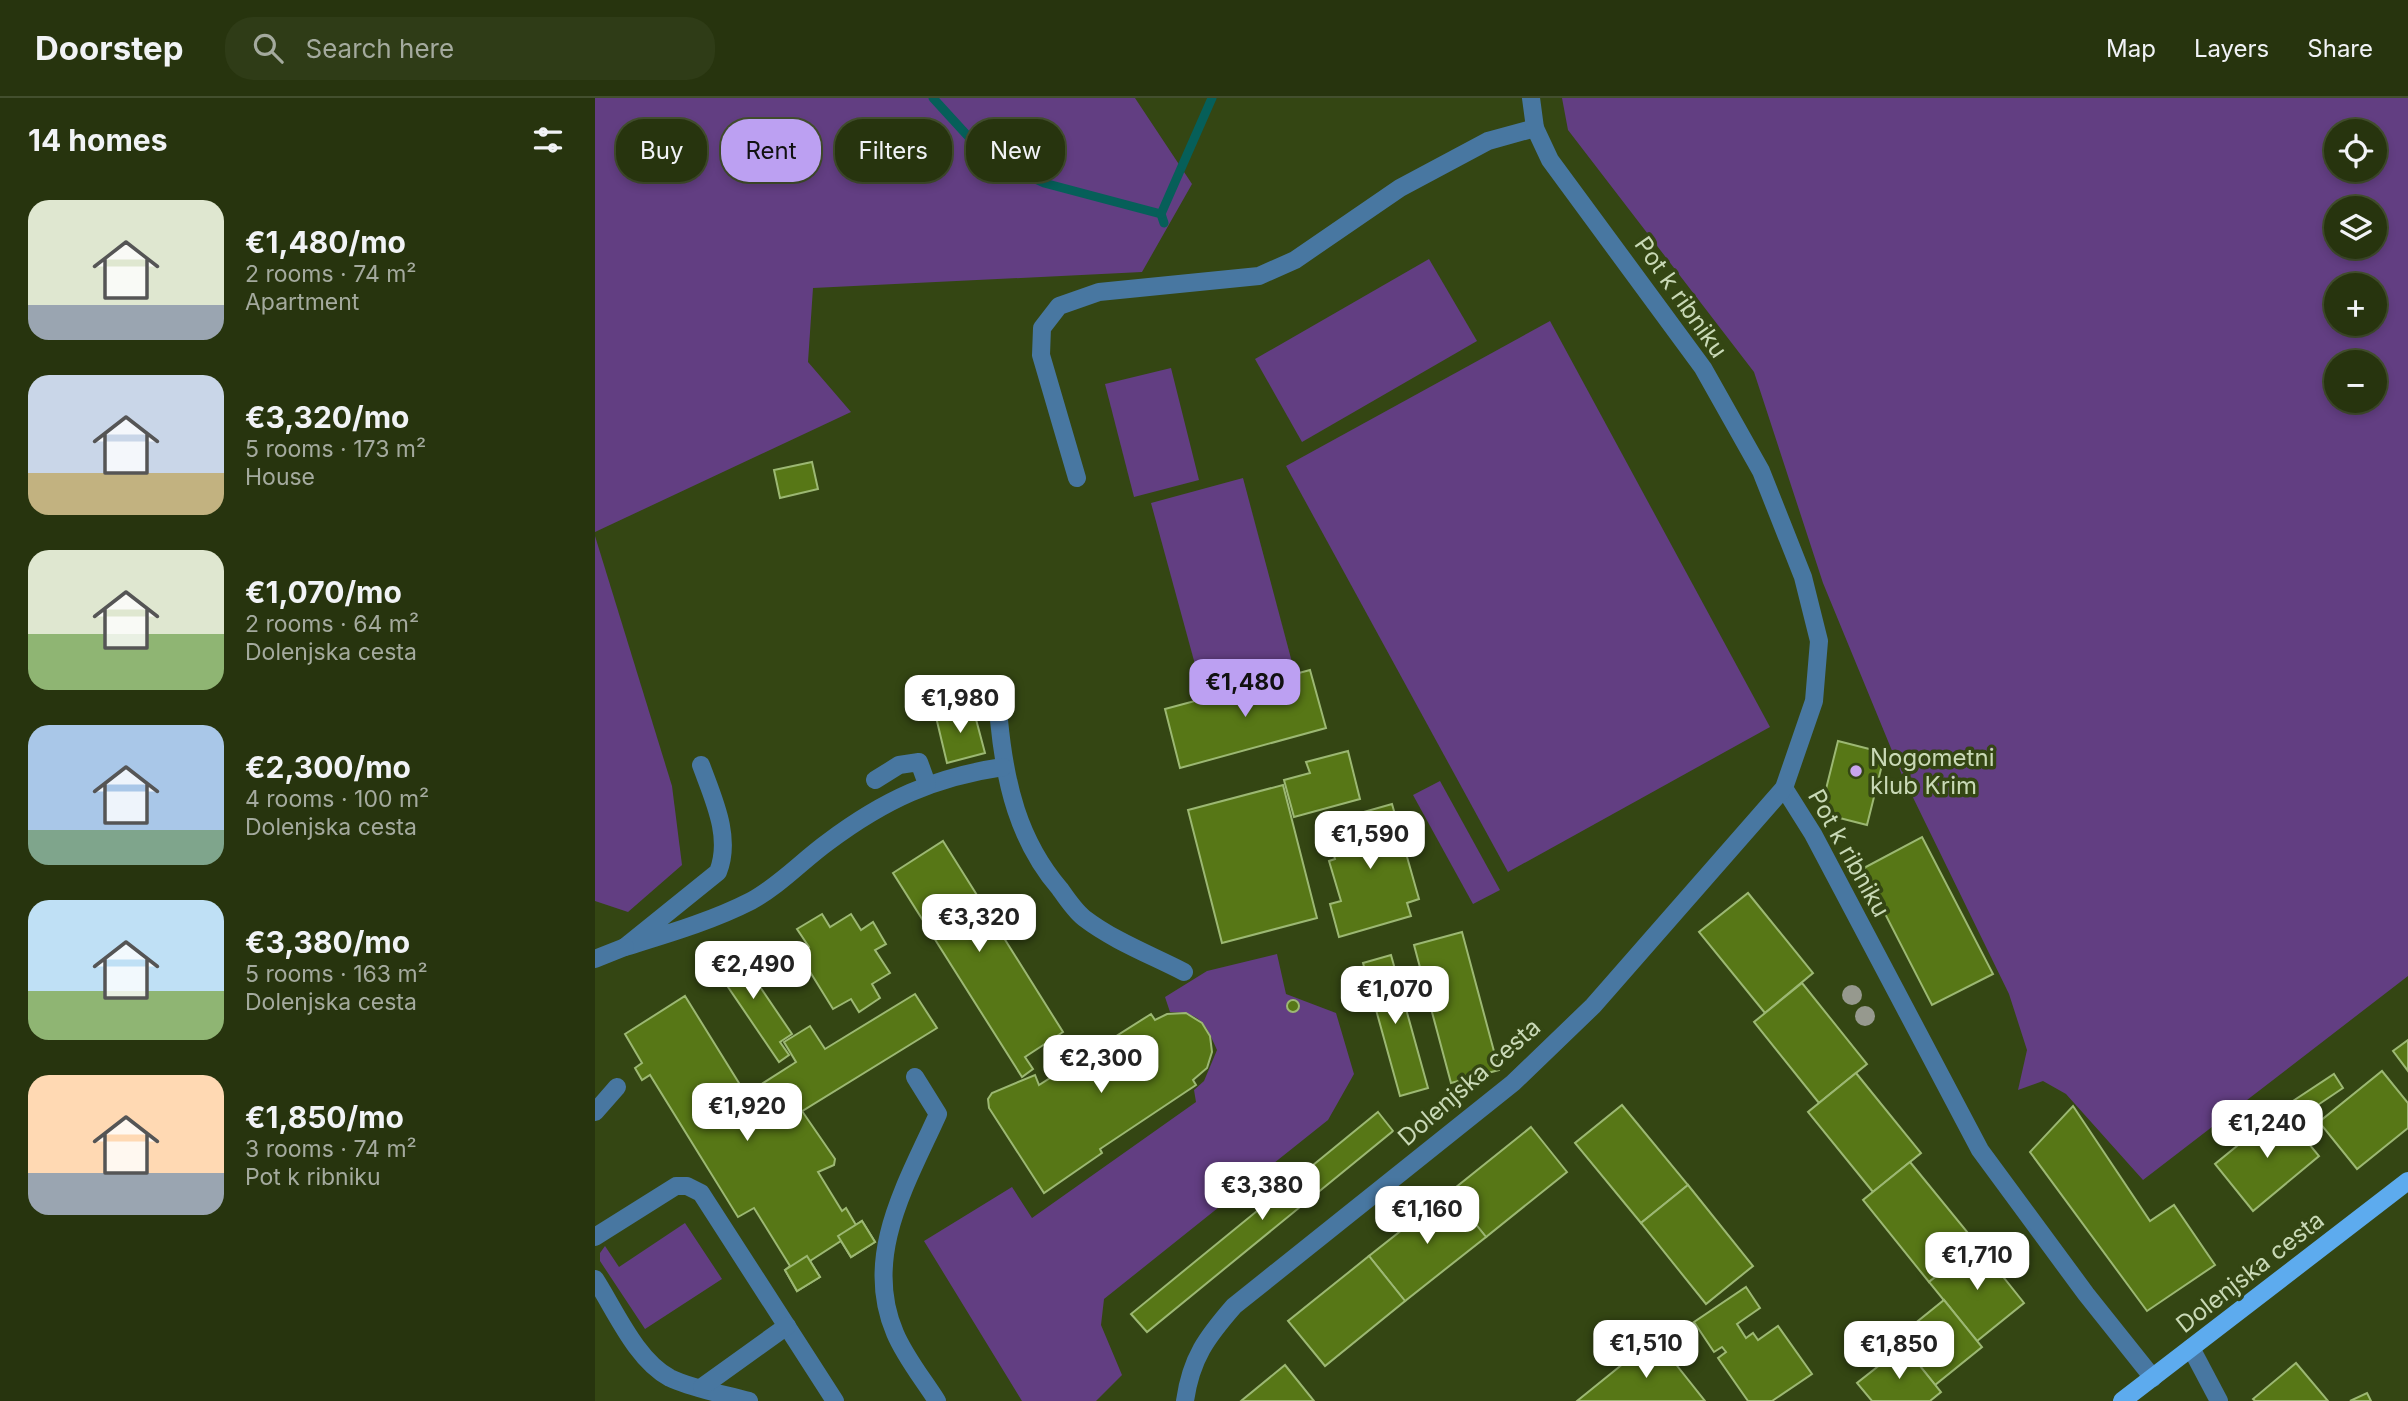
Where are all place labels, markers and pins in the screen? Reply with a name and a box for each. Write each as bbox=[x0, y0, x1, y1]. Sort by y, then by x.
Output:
pin: €1,480 bbox=[1188, 660, 1302, 719]
pin: €1,980 bbox=[903, 676, 1017, 735]
place label: Nogometni klub Krim bbox=[1870, 743, 1994, 800]
marker: Nogometni klub Krim bbox=[1848, 763, 1864, 779]
pin: €1,590 bbox=[1313, 812, 1427, 871]
pin: €3,320 bbox=[922, 894, 1036, 954]
pin: €2,490 bbox=[696, 942, 810, 1001]
pin: €1,070 bbox=[1338, 967, 1452, 1026]
pin: €2,300 bbox=[1044, 1035, 1158, 1095]
pin: €1,920 bbox=[690, 1084, 804, 1143]
pin: €1,240 bbox=[2210, 1100, 2324, 1160]
pin: €3,380 bbox=[1205, 1162, 1319, 1222]
pin: €1,160 bbox=[1370, 1186, 1484, 1246]
pin: €1,710 bbox=[1920, 1232, 2034, 1292]
pin: €1,510 bbox=[1589, 1320, 1703, 1380]
pin: €1,850 bbox=[1842, 1322, 1956, 1381]

